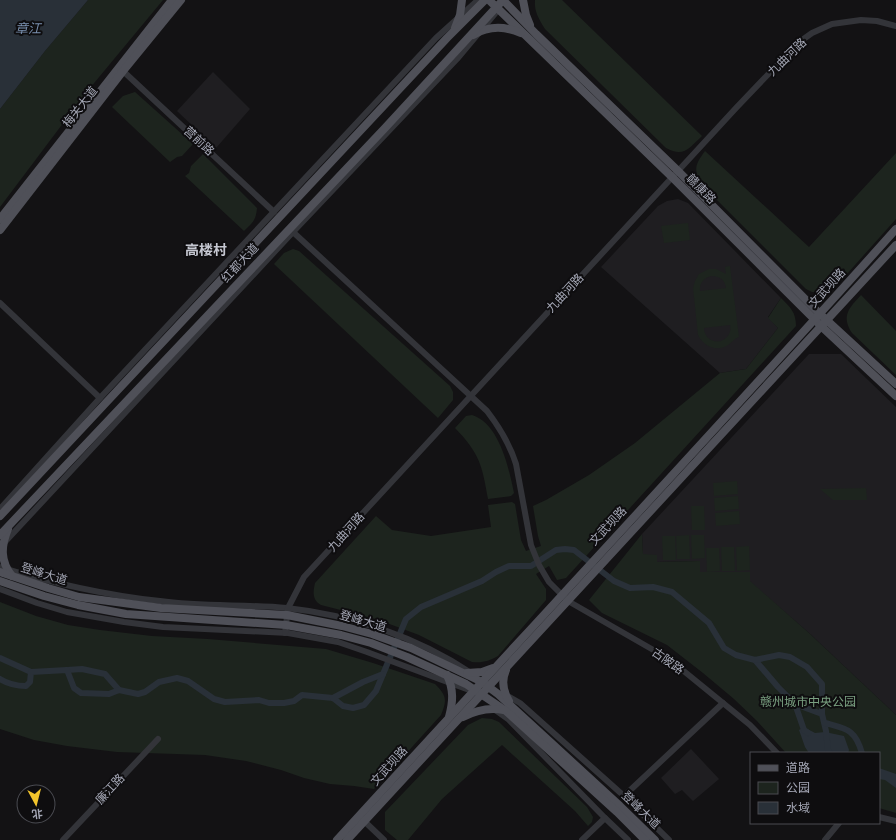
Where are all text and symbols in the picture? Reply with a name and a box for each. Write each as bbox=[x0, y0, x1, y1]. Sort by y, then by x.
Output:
water label: 章江 bbox=[15, 18, 43, 38]
street label: 九曲河路 bbox=[763, 33, 811, 80]
street label: 梅关大道 bbox=[57, 82, 102, 131]
street label: 营前路 bbox=[180, 121, 219, 160]
street label: 赣康路 bbox=[682, 169, 721, 208]
district label: 高楼村 bbox=[185, 239, 227, 260]
street label: 红都大道 bbox=[216, 239, 263, 287]
street label: 文武坝路 bbox=[804, 263, 850, 312]
street label: 九曲河路 bbox=[541, 269, 588, 317]
street label: 文武坝路 bbox=[584, 502, 631, 550]
street label: 九曲河路 bbox=[323, 507, 369, 556]
street label: 登峰大道 bbox=[18, 557, 70, 590]
street label: 登峰大道 bbox=[337, 605, 389, 636]
street label: 古陂路 bbox=[648, 642, 688, 679]
park label: 赣州城市中央公园 bbox=[760, 692, 856, 711]
street label: 文武坝路 bbox=[366, 741, 412, 790]
legend bbox=[750, 752, 880, 824]
text: 道路 bbox=[786, 758, 810, 777]
street label: 廉江路 bbox=[90, 769, 129, 808]
text: 公园 bbox=[786, 778, 810, 797]
north arrow bbox=[16, 784, 56, 824]
street label: 登峰大道 bbox=[617, 786, 665, 833]
text: 水域 bbox=[786, 798, 810, 817]
text: 北 bbox=[31, 805, 44, 823]

